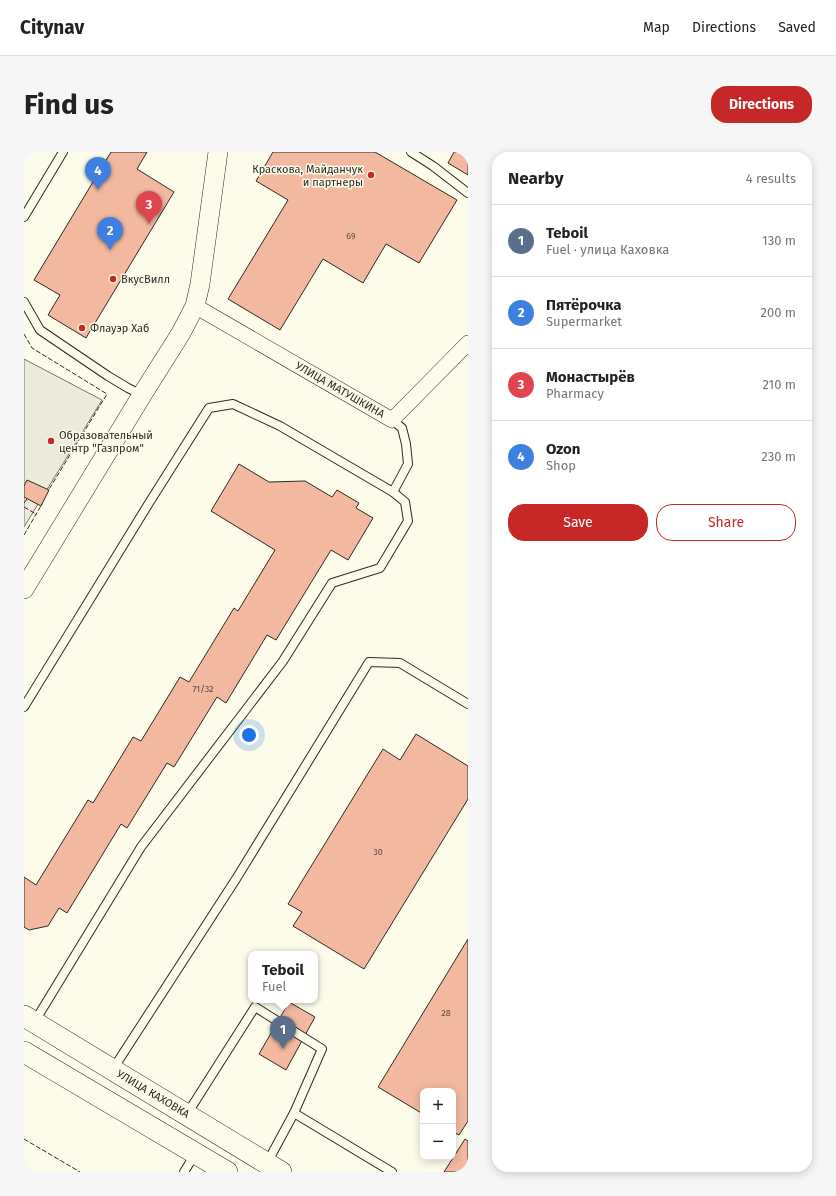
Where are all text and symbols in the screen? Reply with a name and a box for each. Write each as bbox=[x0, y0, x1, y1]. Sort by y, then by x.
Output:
text: Citynav bbox=[20, 16, 84, 39]
text: Map bbox=[643, 19, 670, 36]
text: Directions bbox=[692, 19, 756, 36]
text: Saved bbox=[778, 19, 816, 36]
button: Directions bbox=[711, 86, 812, 123]
text: Find us bbox=[24, 88, 114, 121]
pin: 4 bbox=[85, 157, 111, 190]
place label: Краскова, Майданчук и партнеры bbox=[252, 163, 363, 189]
text: Nearby bbox=[508, 168, 563, 189]
marker: Краскова, Майданчук и партнеры bbox=[366, 170, 376, 180]
text: 4 results bbox=[746, 171, 796, 186]
pin: 3 bbox=[136, 191, 162, 224]
pin: 2 bbox=[97, 217, 123, 250]
text: Teboil bbox=[546, 224, 588, 242]
house number: 69 bbox=[346, 231, 356, 241]
text: 1 bbox=[518, 233, 524, 248]
text: 130 m bbox=[762, 233, 796, 248]
text: Fuel · улица Каховка bbox=[546, 242, 669, 257]
place label: ВкусВилл bbox=[121, 273, 170, 286]
marker: ВкусВилл bbox=[108, 274, 118, 284]
text: Пятёрочка bbox=[546, 296, 622, 314]
text: 2 bbox=[518, 305, 524, 320]
text: 200 m bbox=[760, 305, 796, 320]
text: Supermarket bbox=[546, 314, 622, 329]
place label: Флауэр Хаб bbox=[90, 322, 149, 335]
marker: Флауэр Хаб bbox=[77, 323, 87, 333]
street label: УЛИЦА МАТУШКИНА bbox=[293, 359, 388, 421]
text: Монастырёв bbox=[546, 368, 635, 386]
text: 3 bbox=[518, 377, 524, 392]
text: 210 m bbox=[762, 377, 796, 392]
text: Pharmacy bbox=[546, 386, 604, 401]
place label: Образовательный центр "Газпром" bbox=[59, 429, 153, 455]
marker: Образовательный центр "Газпром" bbox=[46, 436, 56, 446]
text: Ozon bbox=[546, 440, 580, 458]
text: 4 bbox=[517, 449, 525, 464]
text: 230 m bbox=[761, 449, 796, 464]
text: Shop bbox=[546, 458, 576, 473]
button: Save bbox=[508, 504, 648, 541]
button: Share bbox=[656, 504, 796, 541]
house number: 71/32 bbox=[193, 684, 214, 694]
your location bbox=[239, 725, 259, 745]
house number: 30 bbox=[373, 847, 383, 857]
popup bbox=[248, 951, 318, 1003]
text: Teboil bbox=[262, 961, 304, 979]
text: Fuel bbox=[262, 979, 286, 994]
house number: 28 bbox=[441, 1008, 451, 1018]
pin: 1 bbox=[270, 1016, 296, 1049]
street label: УЛИЦА КАХОВКА bbox=[114, 1067, 192, 1121]
map controls bbox=[420, 1088, 456, 1160]
button: + bbox=[420, 1088, 456, 1124]
button: − bbox=[420, 1124, 456, 1160]

